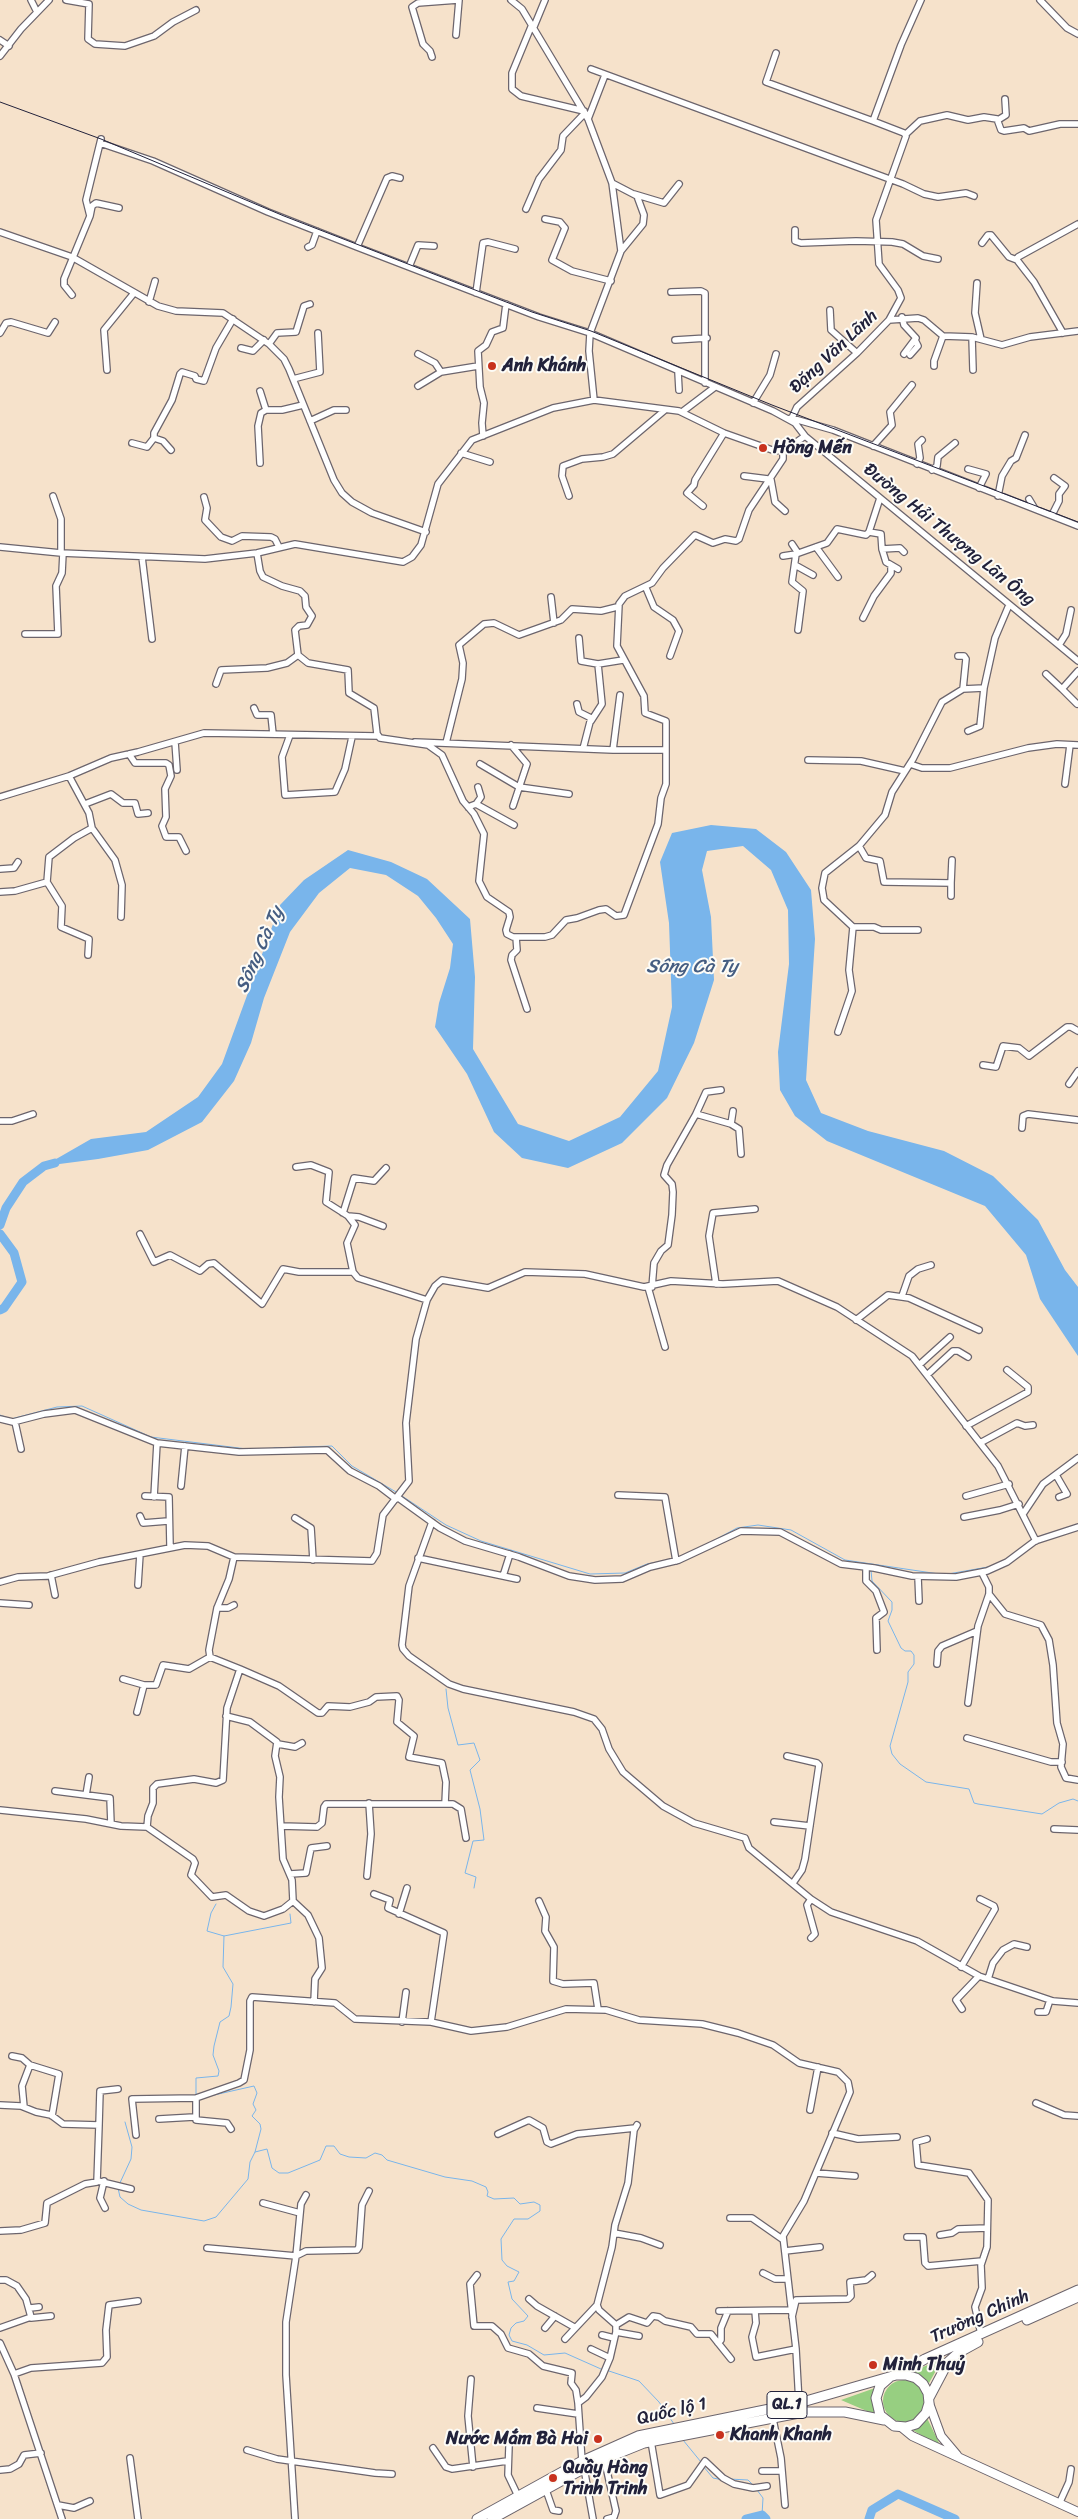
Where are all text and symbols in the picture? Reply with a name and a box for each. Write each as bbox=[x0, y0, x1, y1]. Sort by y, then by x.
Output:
street label: Đặng Văn Lãnh bbox=[785, 306, 883, 398]
place label: Anh Khánh bbox=[502, 355, 586, 377]
marker: Anh Khánh bbox=[486, 360, 498, 372]
place label: Hồng Mến bbox=[773, 437, 852, 459]
marker: Hồng Mến bbox=[757, 442, 769, 454]
street label: Đường Hải Thượng Lãn Ông bbox=[859, 459, 1039, 611]
water label: Sông Cà Ty bbox=[231, 904, 289, 996]
water label: Sông Cà Ty bbox=[646, 956, 738, 978]
street label: Trường Chinh bbox=[927, 2286, 1033, 2348]
place label: Minh Thuỷ bbox=[883, 2354, 965, 2376]
marker: Minh Thuỷ bbox=[867, 2359, 879, 2371]
road number: QL.1 bbox=[767, 2392, 807, 2418]
street label: Quốc lộ 1 bbox=[635, 2394, 709, 2430]
place label: Khanh Khanh bbox=[730, 2424, 832, 2446]
place label: Nước Mắm Bà Hai bbox=[446, 2428, 588, 2450]
marker: Khanh Khanh bbox=[714, 2429, 726, 2441]
marker: Nước Mắm Bà Hai bbox=[592, 2433, 604, 2445]
place label: Quầy Hàng Trinh Trinh bbox=[563, 2457, 648, 2500]
marker: Quầy Hàng Trinh Trinh bbox=[547, 2472, 559, 2484]

